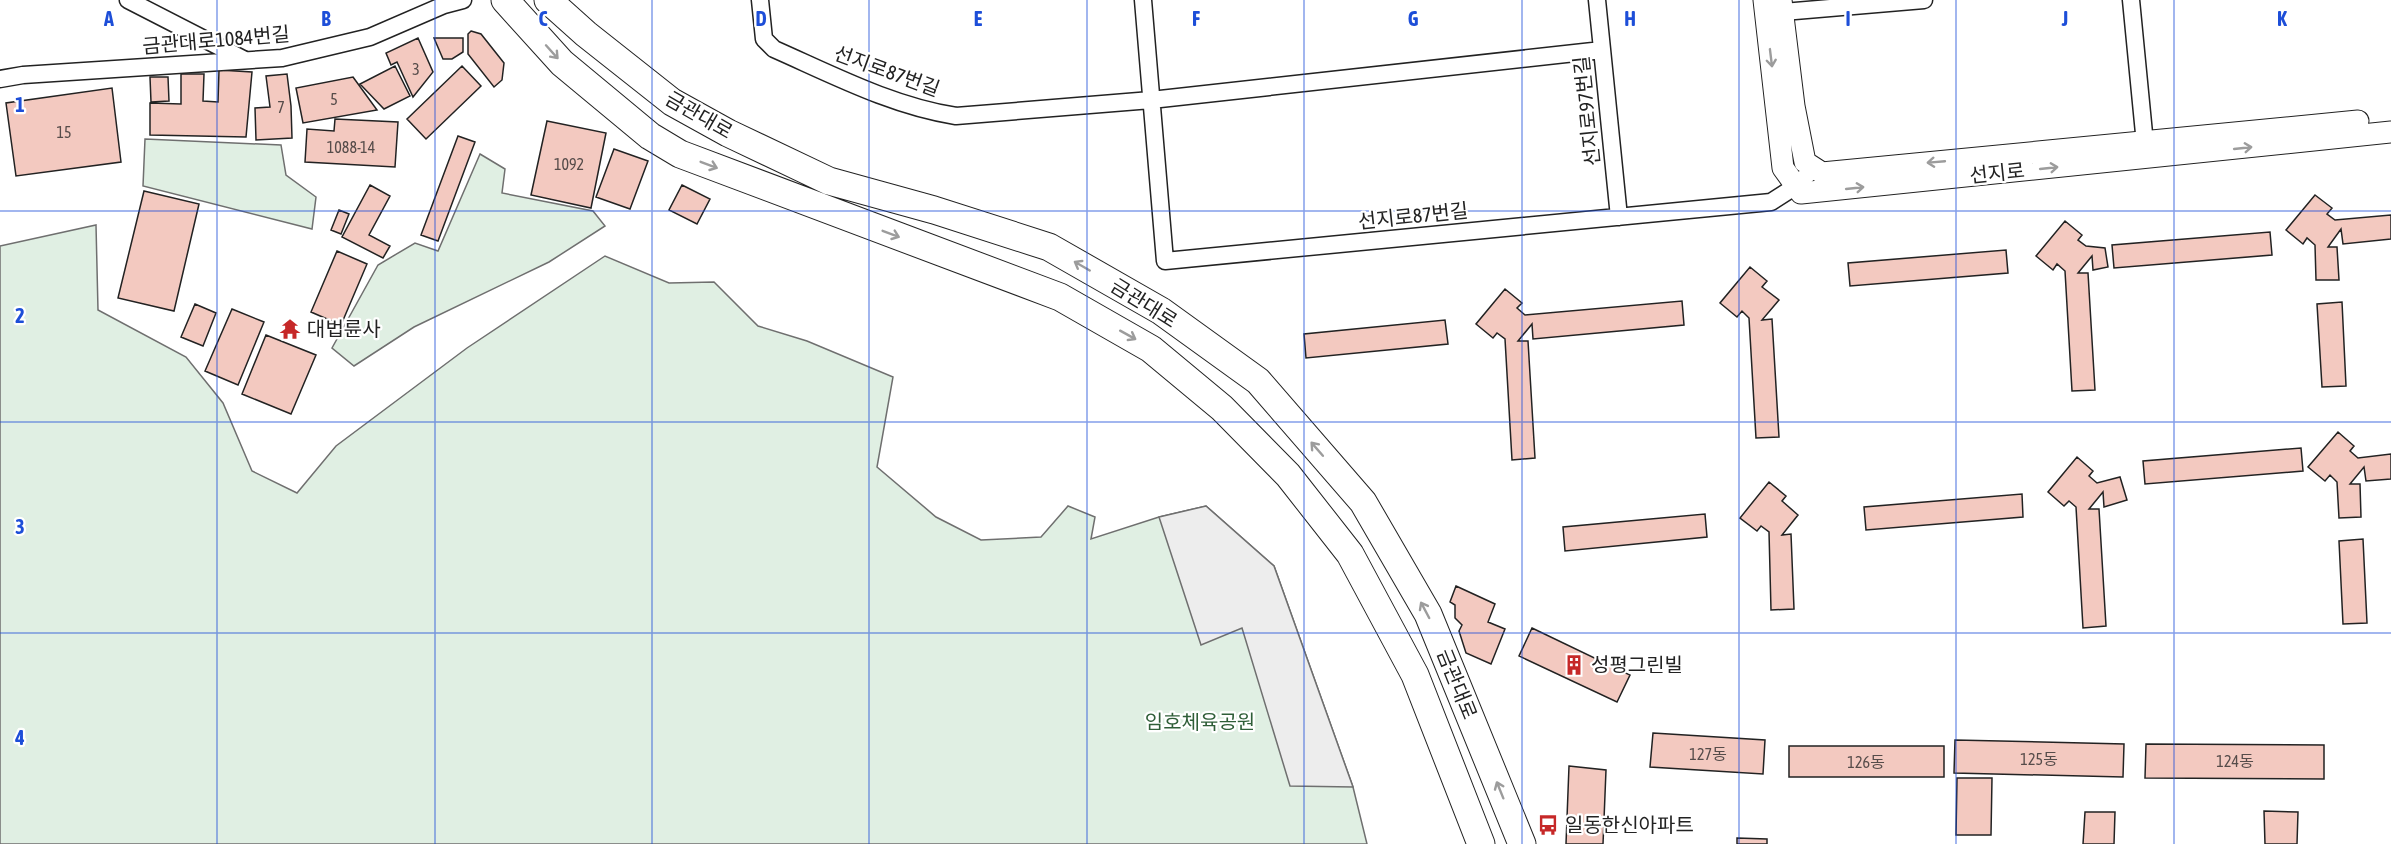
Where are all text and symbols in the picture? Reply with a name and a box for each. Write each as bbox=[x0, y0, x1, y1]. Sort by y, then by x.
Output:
text: A bbox=[103, 7, 114, 30]
text: B bbox=[321, 7, 331, 30]
text: C bbox=[539, 7, 548, 30]
text: D bbox=[755, 7, 767, 30]
text: E bbox=[974, 7, 983, 30]
text: F bbox=[1192, 7, 1200, 30]
text: G bbox=[1408, 7, 1419, 30]
text: H bbox=[1624, 7, 1636, 30]
text: I bbox=[1845, 7, 1851, 30]
text: J bbox=[2061, 7, 2068, 30]
text: K bbox=[2277, 7, 2287, 30]
street label: 금관대로1084번길 bbox=[141, 22, 291, 57]
street label: 선지로87번길 bbox=[831, 41, 943, 100]
one-way arrow bbox=[545, 44, 559, 59]
one-way arrow bbox=[1765, 48, 1776, 68]
street label: 선지로97번길 bbox=[1569, 55, 1604, 167]
house number: 3 bbox=[412, 60, 420, 78]
street label: 금관대로 bbox=[662, 86, 737, 143]
house number: 5 bbox=[330, 90, 338, 108]
text: 1 bbox=[15, 93, 25, 116]
house number: 7 bbox=[277, 98, 285, 116]
house number: 15 bbox=[56, 123, 72, 141]
house number: 1088-14 bbox=[327, 138, 375, 156]
one-way arrow bbox=[2232, 142, 2252, 153]
house number: 1092 bbox=[554, 155, 584, 173]
one-way arrow bbox=[1926, 157, 1946, 168]
street label: 선지로 bbox=[1968, 158, 2026, 187]
one-way arrow bbox=[699, 160, 717, 171]
one-way arrow bbox=[2038, 162, 2058, 173]
one-way arrow bbox=[1844, 182, 1864, 193]
street label: 선지로87번길 bbox=[1357, 198, 1469, 233]
one-way arrow bbox=[881, 229, 900, 240]
one-way arrow bbox=[1074, 260, 1091, 272]
street label: 금관대로 bbox=[1107, 273, 1182, 332]
text: 2 bbox=[15, 304, 25, 327]
temple icon: 대법륜사 bbox=[278, 317, 302, 341]
place label: 대법륜사 bbox=[307, 317, 381, 340]
one-way arrow bbox=[1119, 330, 1136, 342]
one-way arrow bbox=[1310, 442, 1324, 457]
text: 3 bbox=[15, 515, 25, 538]
one-way arrow bbox=[1419, 602, 1431, 619]
street label: 금관대로 bbox=[1433, 645, 1482, 722]
building icon: 성평그린빌 bbox=[1562, 653, 1586, 677]
place label: 성평그린빌 bbox=[1591, 653, 1683, 676]
park label: 임호체육공원 bbox=[1145, 710, 1255, 733]
text: 4 bbox=[14, 726, 25, 749]
house number: 127동 bbox=[1689, 745, 1727, 763]
house number: 125동 bbox=[2020, 750, 2058, 768]
house number: 124동 bbox=[2216, 752, 2254, 770]
house number: 126동 bbox=[1847, 753, 1885, 771]
one-way arrow bbox=[1494, 781, 1505, 800]
bus stop icon: 일동한신아파트 bbox=[1536, 813, 1560, 837]
place label: 일동한신아파트 bbox=[1565, 813, 1694, 836]

